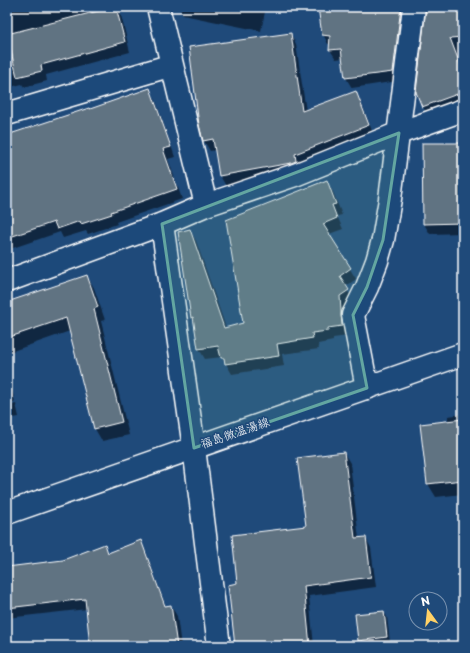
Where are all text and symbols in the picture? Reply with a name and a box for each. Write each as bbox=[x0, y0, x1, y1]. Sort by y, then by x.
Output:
street label: 福島微温湯線 bbox=[198, 412, 272, 452]
north arrow bbox=[408, 591, 448, 631]
text: N bbox=[419, 591, 432, 610]

